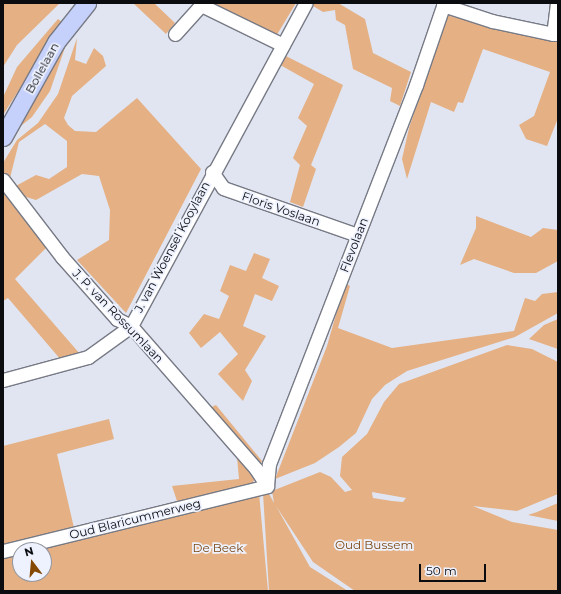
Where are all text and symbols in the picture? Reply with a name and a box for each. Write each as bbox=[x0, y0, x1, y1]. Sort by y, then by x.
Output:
street label: Bollelaan bbox=[22, 40, 62, 96]
street label: J. van Woensel Kooylaan bbox=[131, 179, 213, 315]
street label: Floris Voslaan bbox=[240, 189, 322, 229]
street label: Flevolaan bbox=[337, 216, 371, 274]
street label: J. P. van Rossumlaan bbox=[70, 266, 166, 366]
street label: Oud Blaricummerweg bbox=[68, 496, 202, 542]
park label: Oud Bussem bbox=[335, 538, 413, 552]
park label: De Beek bbox=[192, 541, 244, 555]
north arrow bbox=[12, 542, 52, 582]
text: N bbox=[23, 543, 35, 559]
scale bar bbox=[421, 556, 488, 582]
text: 50 m bbox=[426, 563, 457, 578]

